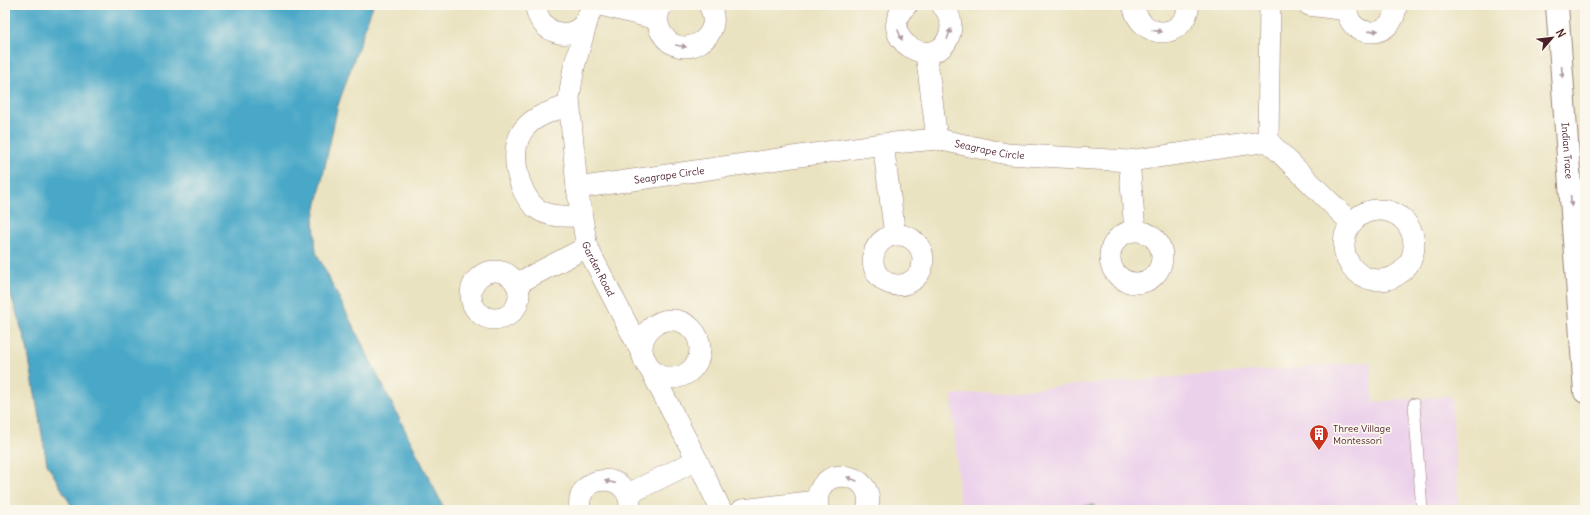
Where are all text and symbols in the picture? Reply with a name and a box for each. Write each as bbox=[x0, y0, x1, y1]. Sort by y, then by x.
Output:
north arrow bbox=[1532, 18, 1572, 58]
one-way arrow bbox=[946, 27, 952, 39]
text: N bbox=[1553, 27, 1569, 40]
one-way arrow bbox=[1151, 28, 1164, 34]
one-way arrow bbox=[1367, 28, 1380, 35]
one-way arrow bbox=[898, 30, 904, 42]
one-way arrow bbox=[675, 43, 687, 49]
one-way arrow bbox=[1559, 66, 1566, 78]
street label: Indian Trace bbox=[1559, 122, 1576, 179]
street label: Seagrape Circle bbox=[953, 136, 1025, 161]
street label: Seagrape Circle bbox=[633, 163, 705, 186]
one-way arrow bbox=[1568, 195, 1575, 208]
street label: Garden Road bbox=[580, 241, 618, 298]
place label: Three Village Montessori bbox=[1333, 422, 1391, 447]
building icon: Three Village Montessori bbox=[1308, 423, 1330, 451]
one-way arrow bbox=[846, 475, 858, 481]
one-way arrow bbox=[604, 478, 617, 484]

